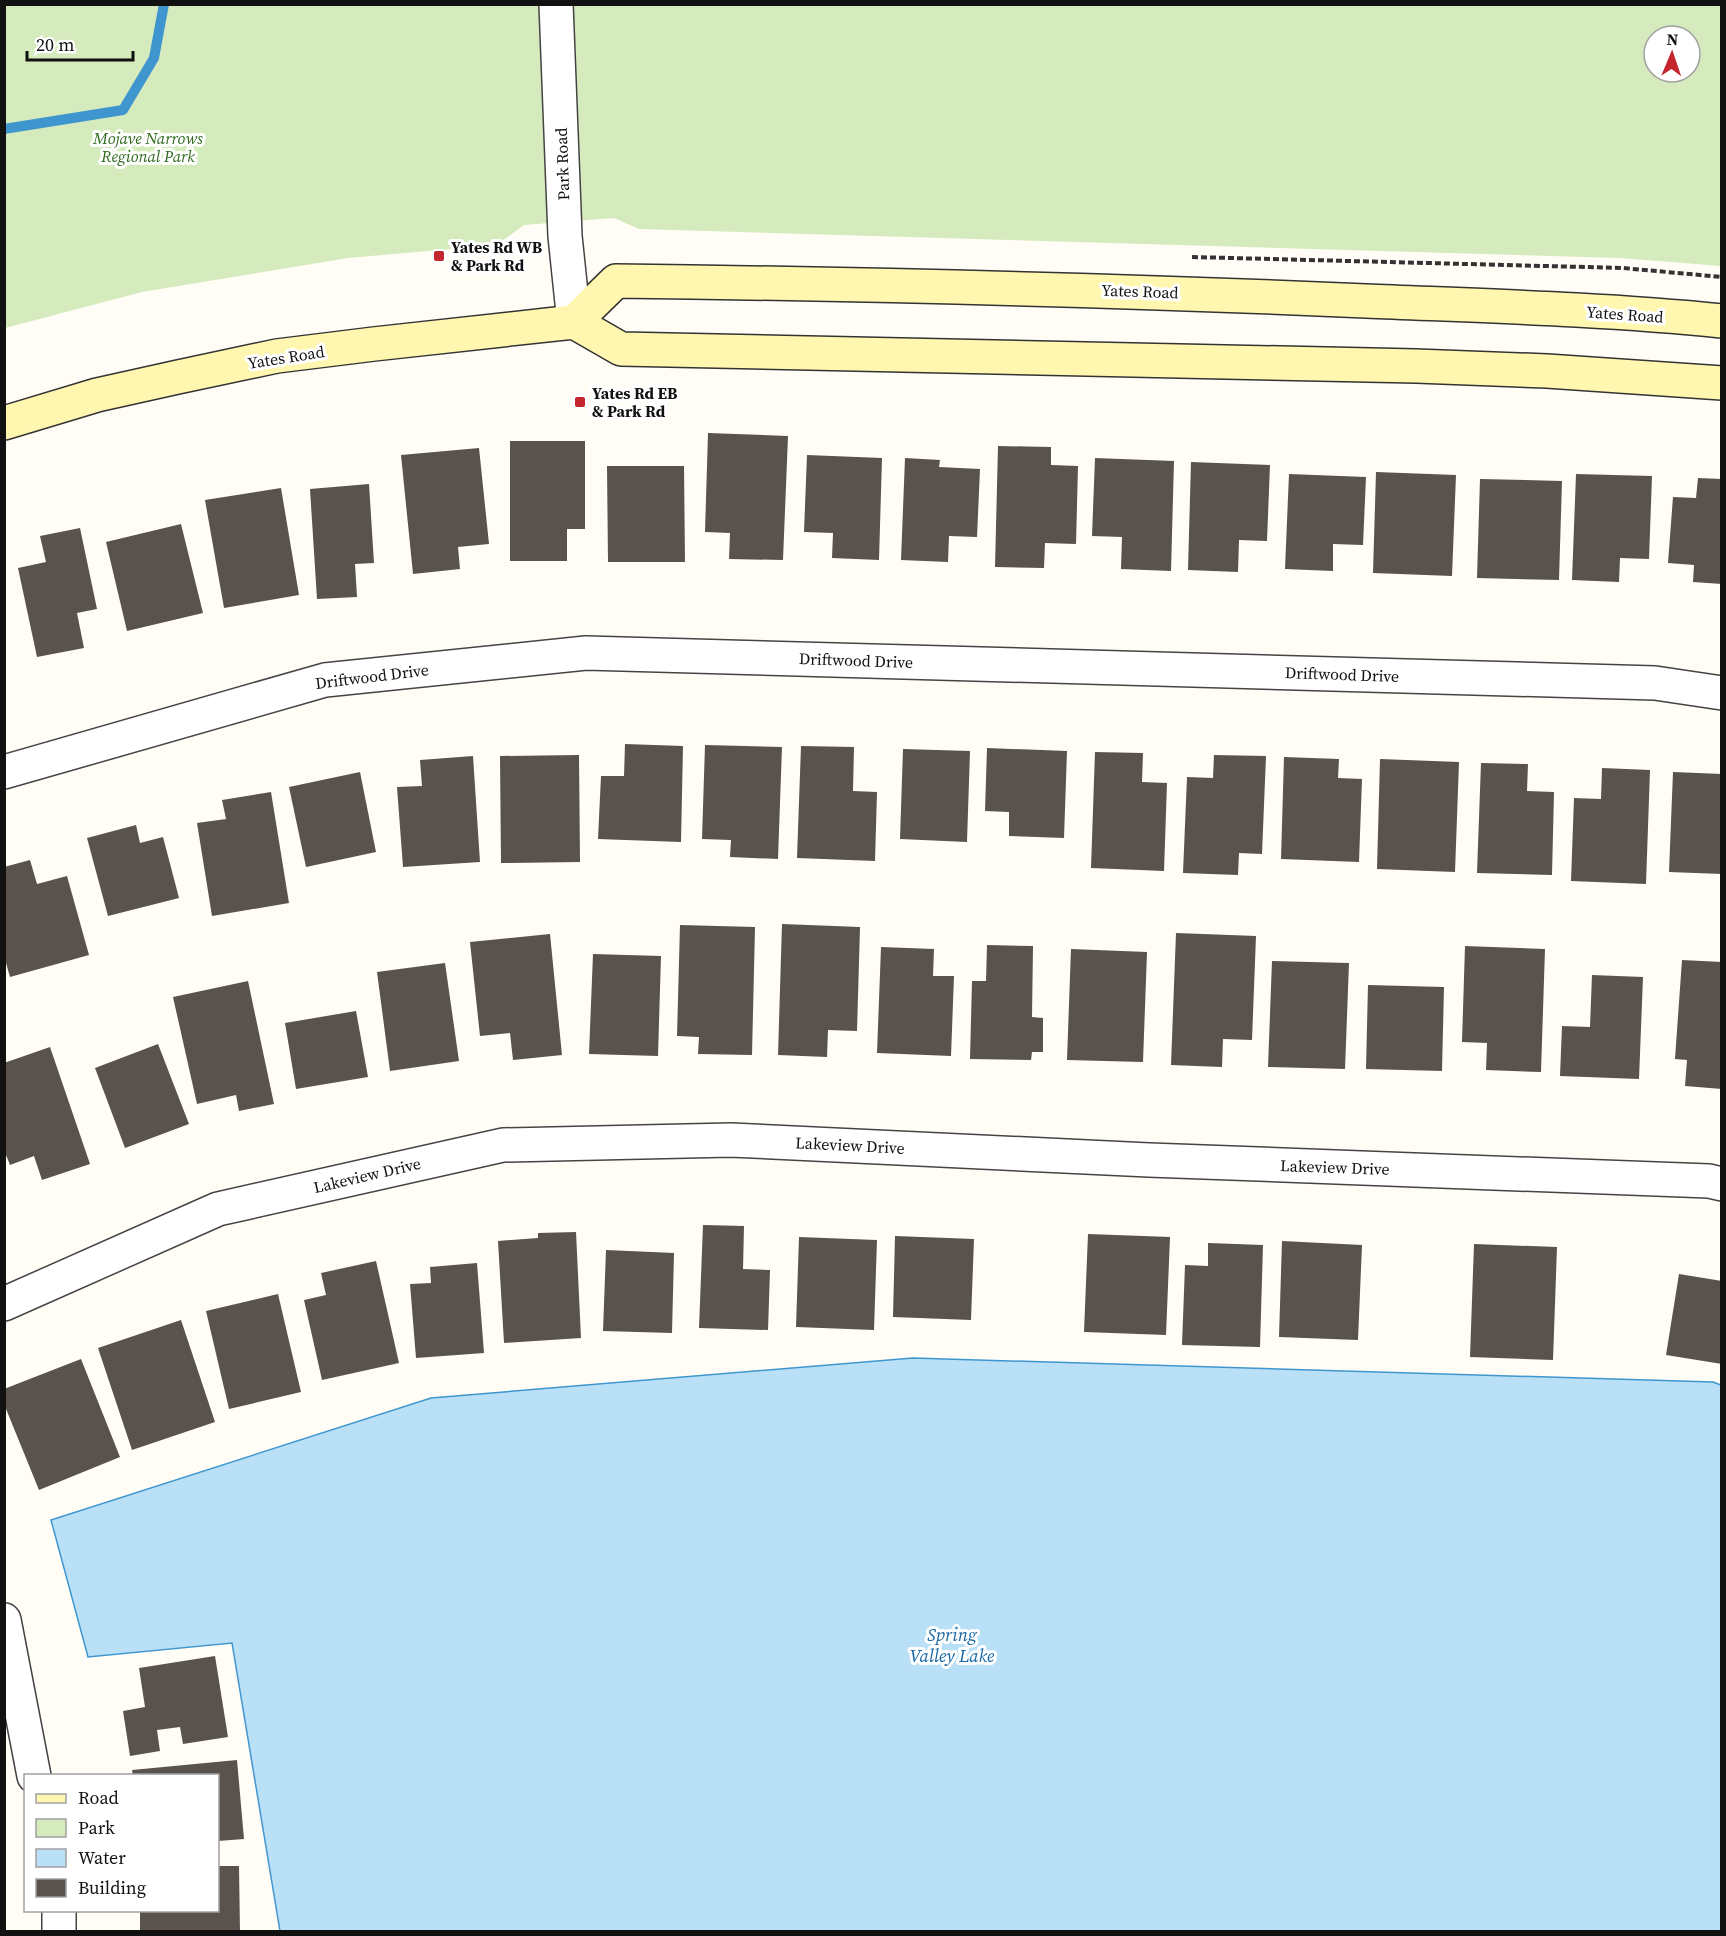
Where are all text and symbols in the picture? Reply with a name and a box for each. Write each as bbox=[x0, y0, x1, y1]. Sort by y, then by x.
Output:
scale bar bbox=[27, 24, 134, 62]
north arrow bbox=[1642, 24, 1702, 84]
text: N bbox=[1666, 28, 1679, 50]
text: 20 m bbox=[36, 32, 74, 57]
park label: Mojave Narrows Regional Park bbox=[92, 127, 203, 167]
street label: Park Road bbox=[550, 127, 574, 201]
place label: Yates Rd WB & Park Rd bbox=[451, 236, 543, 276]
marker: Yates Rd WB & Park Rd bbox=[432, 249, 446, 263]
street label: Yates Road bbox=[1101, 279, 1179, 303]
street label: Yates Road bbox=[1586, 300, 1664, 328]
street label: Yates Road bbox=[246, 340, 326, 374]
place label: Yates Rd EB & Park Rd bbox=[592, 382, 678, 422]
marker: Yates Rd EB & Park Rd bbox=[573, 395, 587, 409]
street label: Driftwood Drive bbox=[799, 647, 913, 673]
street label: Driftwood Drive bbox=[314, 658, 430, 694]
street label: Driftwood Drive bbox=[1285, 661, 1399, 687]
street label: Lakeview Drive bbox=[795, 1131, 905, 1159]
street label: Lakeview Drive bbox=[311, 1152, 423, 1198]
street label: Lakeview Drive bbox=[1280, 1154, 1390, 1180]
water label: Spring Valley Lake bbox=[910, 1622, 995, 1668]
legend bbox=[24, 1774, 219, 1912]
text: Road bbox=[78, 1785, 119, 1810]
text: Park bbox=[78, 1815, 115, 1840]
text: Water bbox=[78, 1845, 126, 1870]
text: Building bbox=[78, 1875, 146, 1900]

